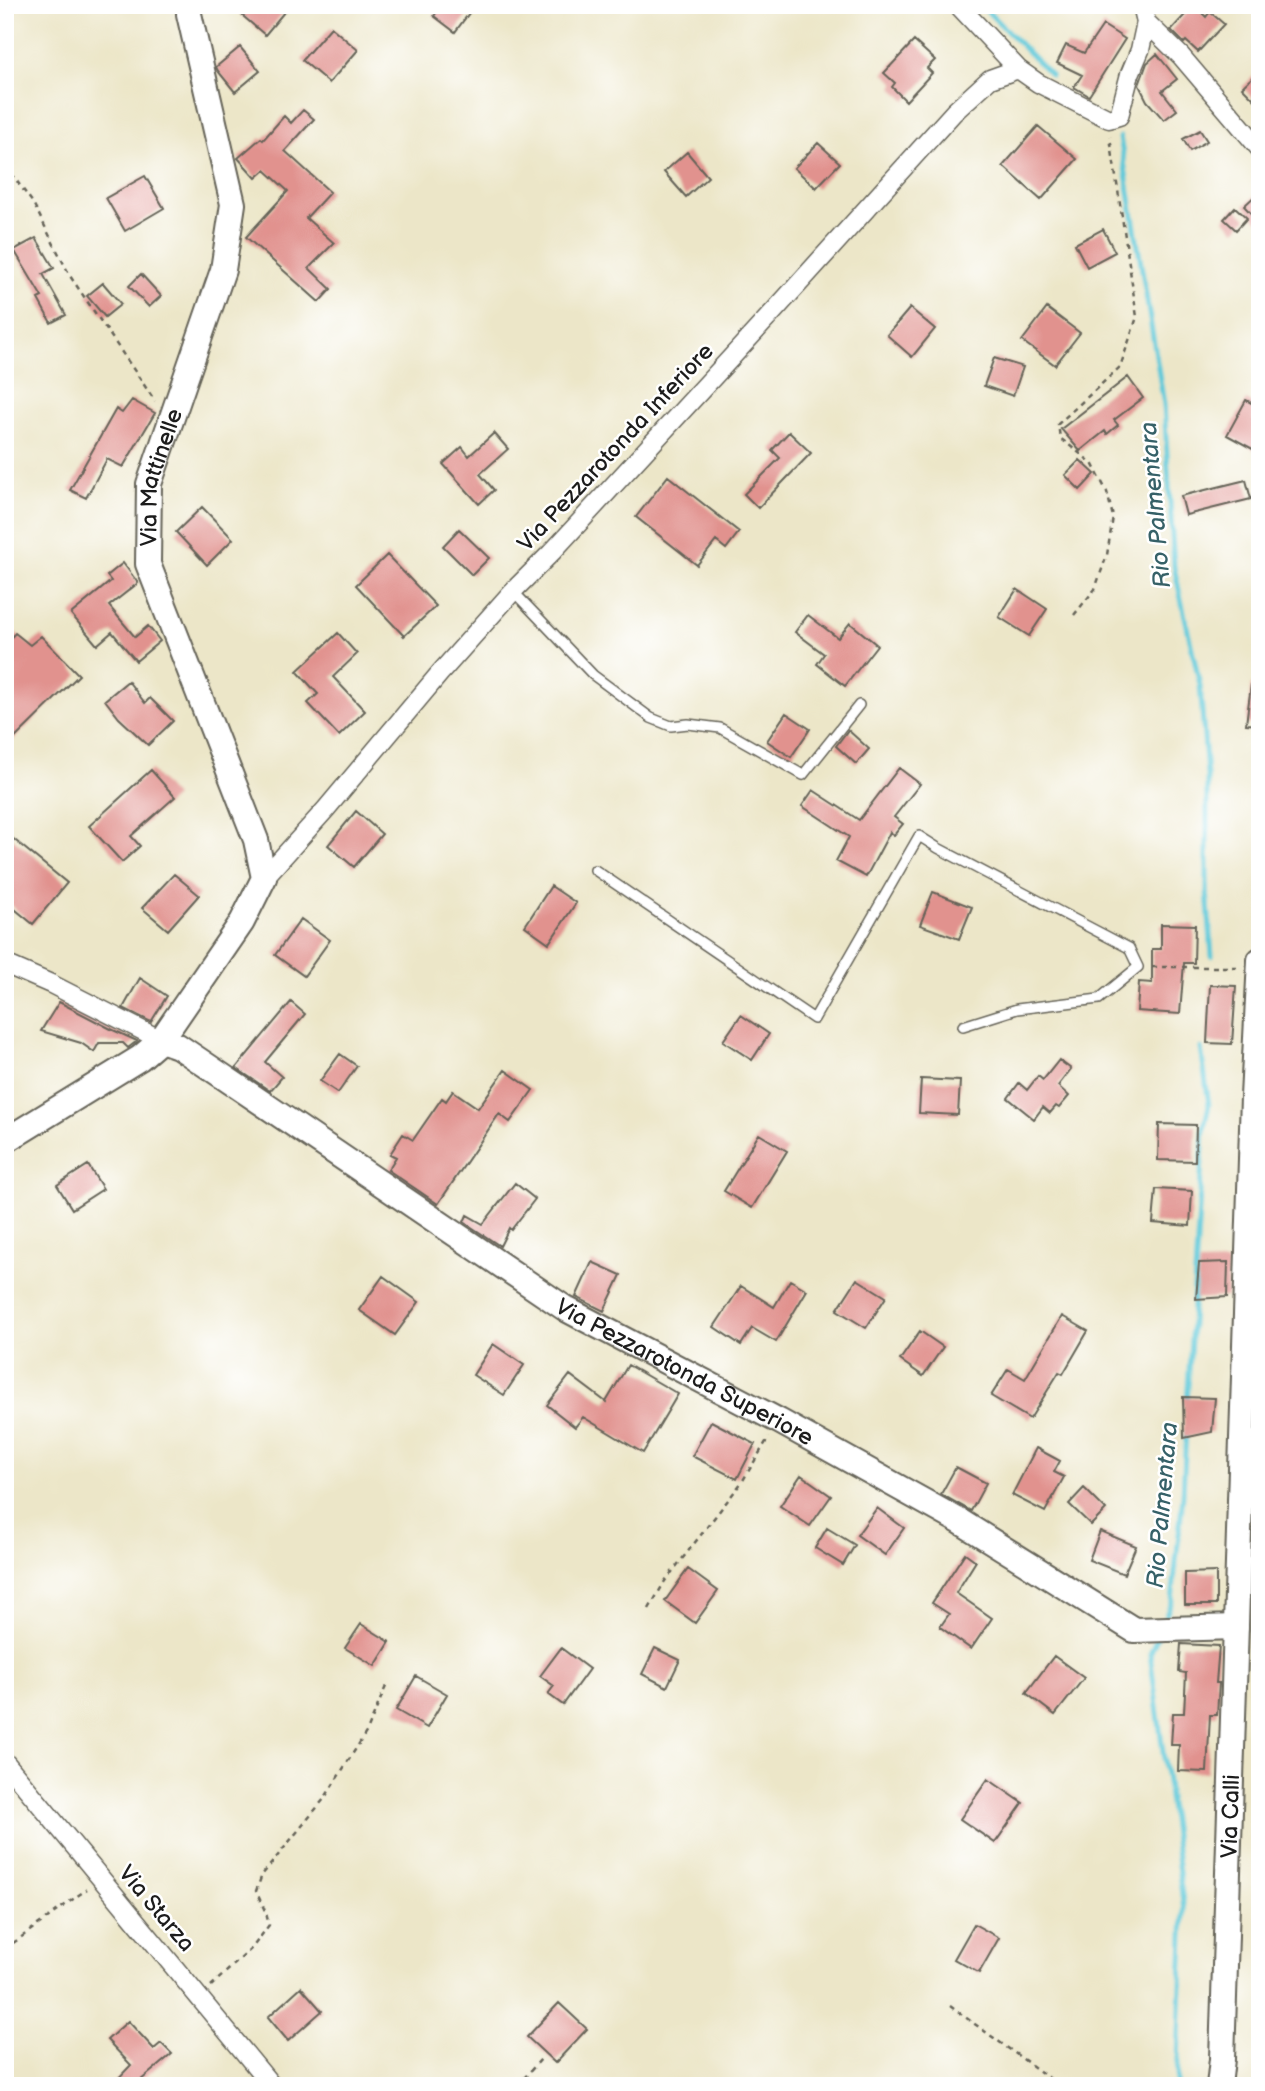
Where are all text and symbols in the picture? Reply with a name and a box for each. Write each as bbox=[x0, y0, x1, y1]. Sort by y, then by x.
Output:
street label: Via Pezzarotonda Inferiore bbox=[512, 338, 720, 558]
street label: Via Mattinelle bbox=[135, 405, 189, 547]
water label: Rio Palmentara bbox=[1134, 421, 1177, 589]
street label: Via Pezzarotonda Superiore bbox=[550, 1293, 818, 1452]
water label: Rio Palmentara bbox=[1141, 1421, 1184, 1589]
street label: Via Calli bbox=[1215, 1774, 1246, 1859]
street label: Via Starza bbox=[112, 1860, 200, 1958]

